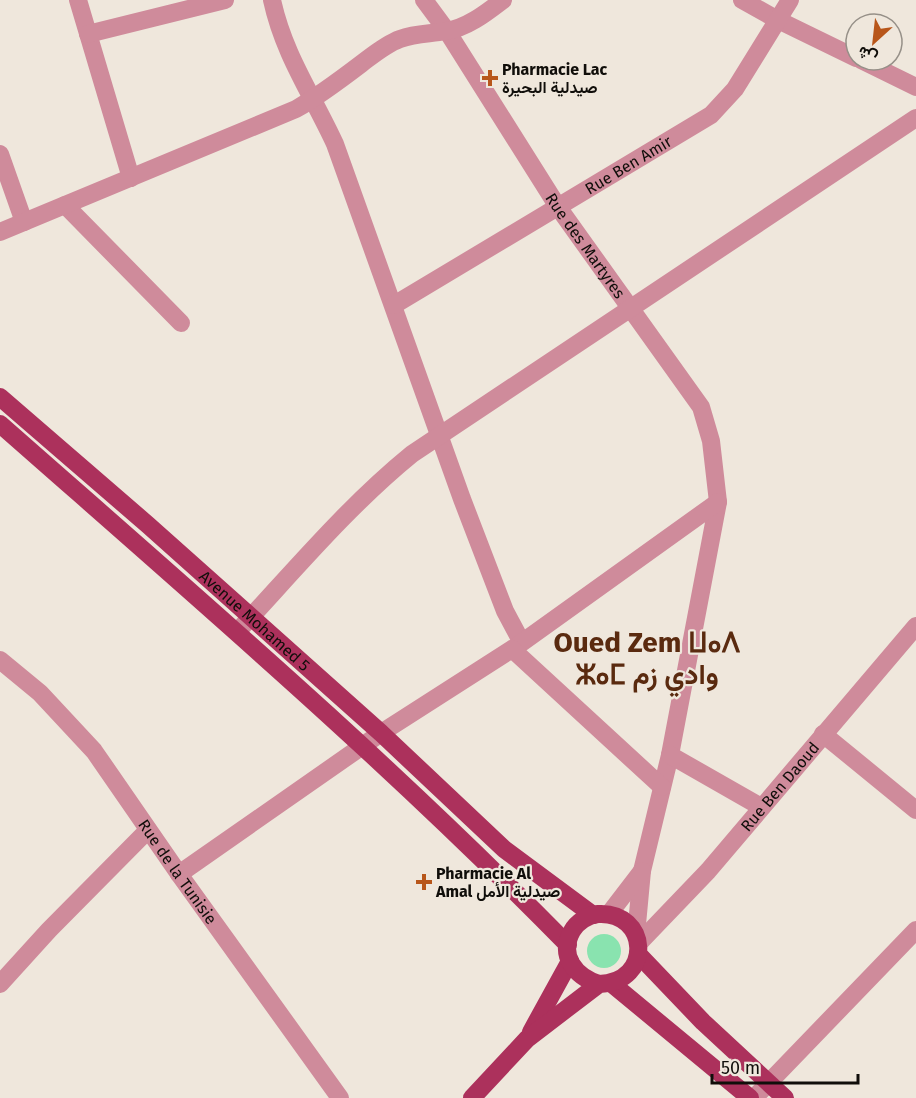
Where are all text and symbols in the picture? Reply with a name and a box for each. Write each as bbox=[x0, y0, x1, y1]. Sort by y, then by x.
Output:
north arrow bbox=[844, 12, 904, 72]
text: ش bbox=[855, 42, 880, 68]
place label: Pharmacie Lac صيدلية البحيرة bbox=[502, 60, 608, 98]
marker: Pharmacie Lac صيدلية البحيرة bbox=[483, 71, 497, 85]
street label: Rue Ben Amir bbox=[582, 131, 676, 198]
street label: Rue des Martyres bbox=[541, 189, 629, 302]
street label: Avenue Mohamed 5 bbox=[195, 567, 314, 675]
district label: Oued Zem ⵡⴰⴷ ⵣⴰⵎ وادي زم bbox=[553, 626, 741, 698]
street label: Rue Ben Daoud bbox=[737, 738, 823, 835]
street label: Rue de la Tunisie bbox=[134, 816, 221, 928]
place label: Pharmacie Al Amal صيدلية الأمل bbox=[435, 864, 560, 901]
marker: Pharmacie Al Amal صيدلية الأمل bbox=[417, 875, 431, 889]
scale bar bbox=[712, 1047, 858, 1085]
text: 50 m bbox=[721, 1057, 760, 1079]

